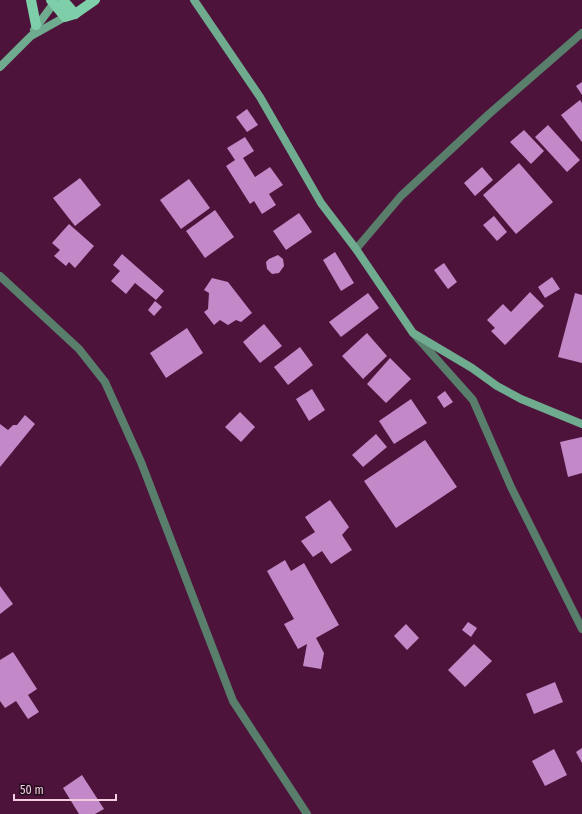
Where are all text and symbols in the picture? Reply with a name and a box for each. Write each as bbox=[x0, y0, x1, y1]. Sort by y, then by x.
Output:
scale bar bbox=[14, 776, 116, 802]
text: 50 m bbox=[20, 783, 44, 797]

